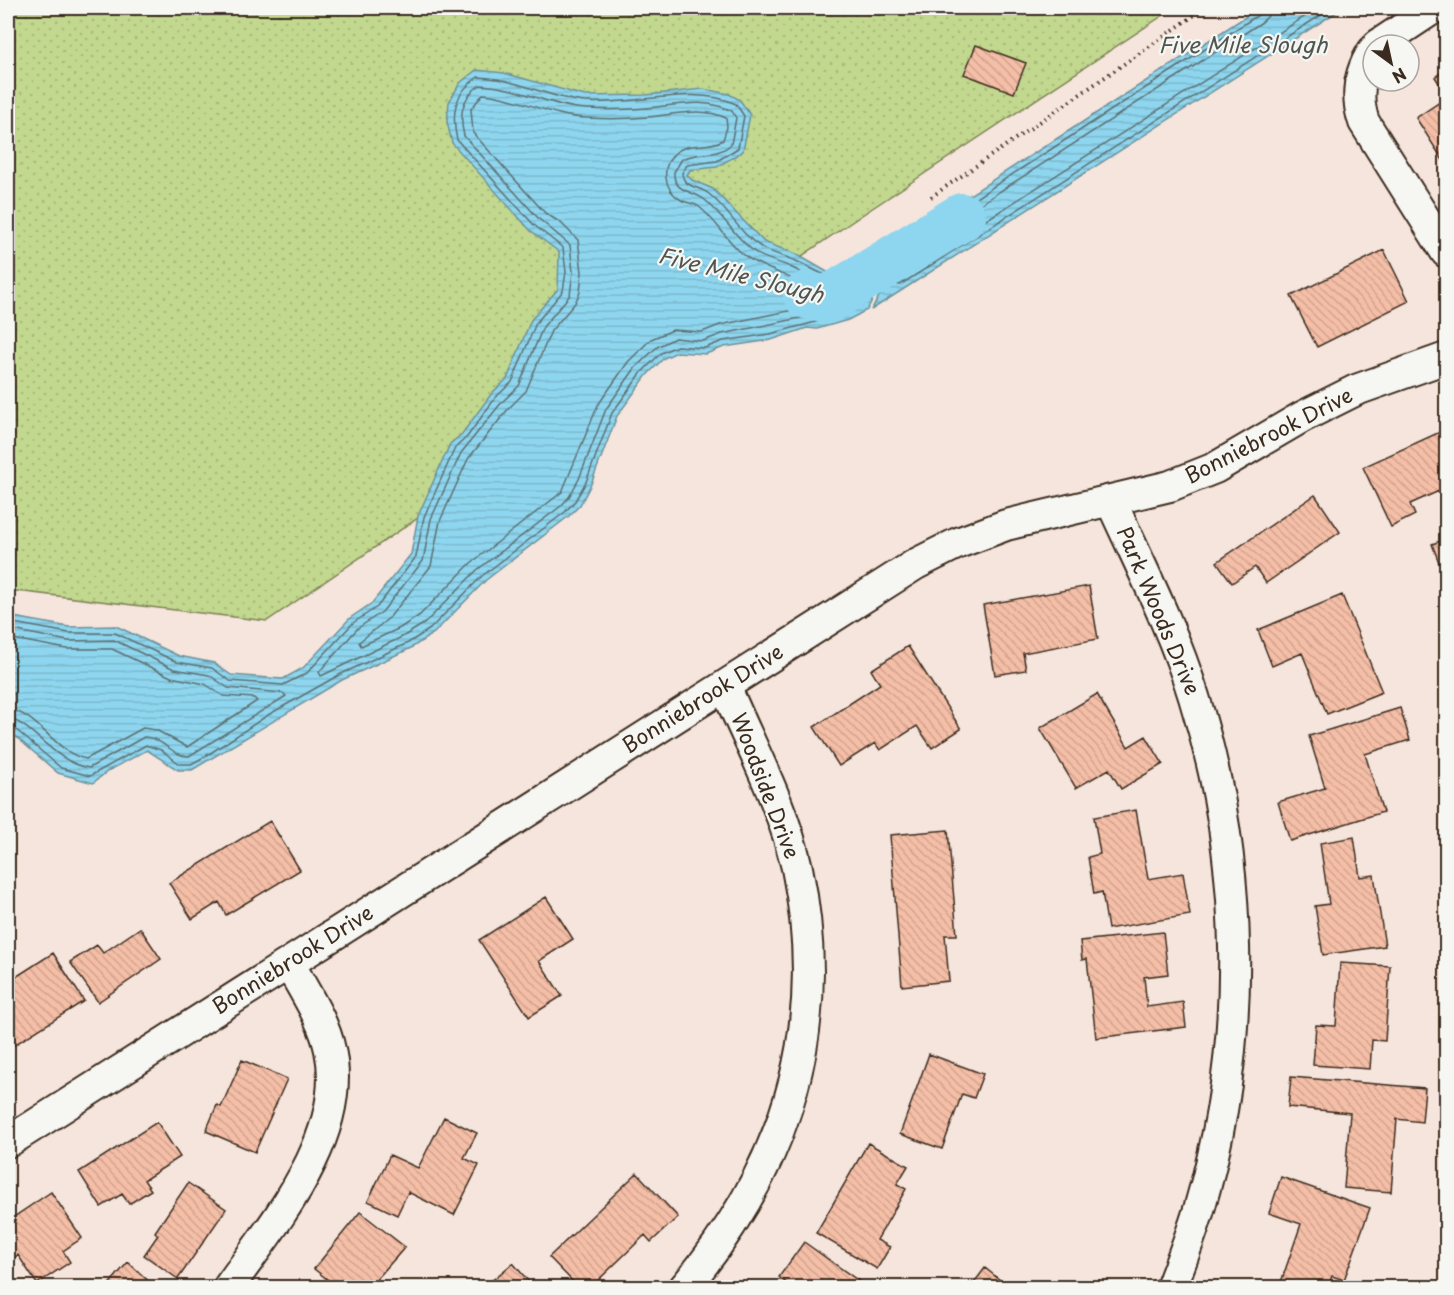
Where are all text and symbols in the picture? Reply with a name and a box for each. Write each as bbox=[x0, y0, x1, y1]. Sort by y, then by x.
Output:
water label: Five Mile Slough bbox=[1158, 27, 1328, 60]
north arrow bbox=[1361, 33, 1421, 93]
text: N bbox=[1388, 63, 1412, 90]
water label: Five Mile Slough bbox=[655, 237, 828, 310]
street label: Bonniebrook Drive bbox=[1178, 378, 1358, 490]
street label: Park Woods Drive bbox=[1110, 521, 1210, 699]
street label: Bonniebrook Drive bbox=[615, 635, 789, 760]
street label: Woodside Drive bbox=[724, 708, 809, 863]
street label: Bonniebrook Drive bbox=[205, 896, 379, 1021]

